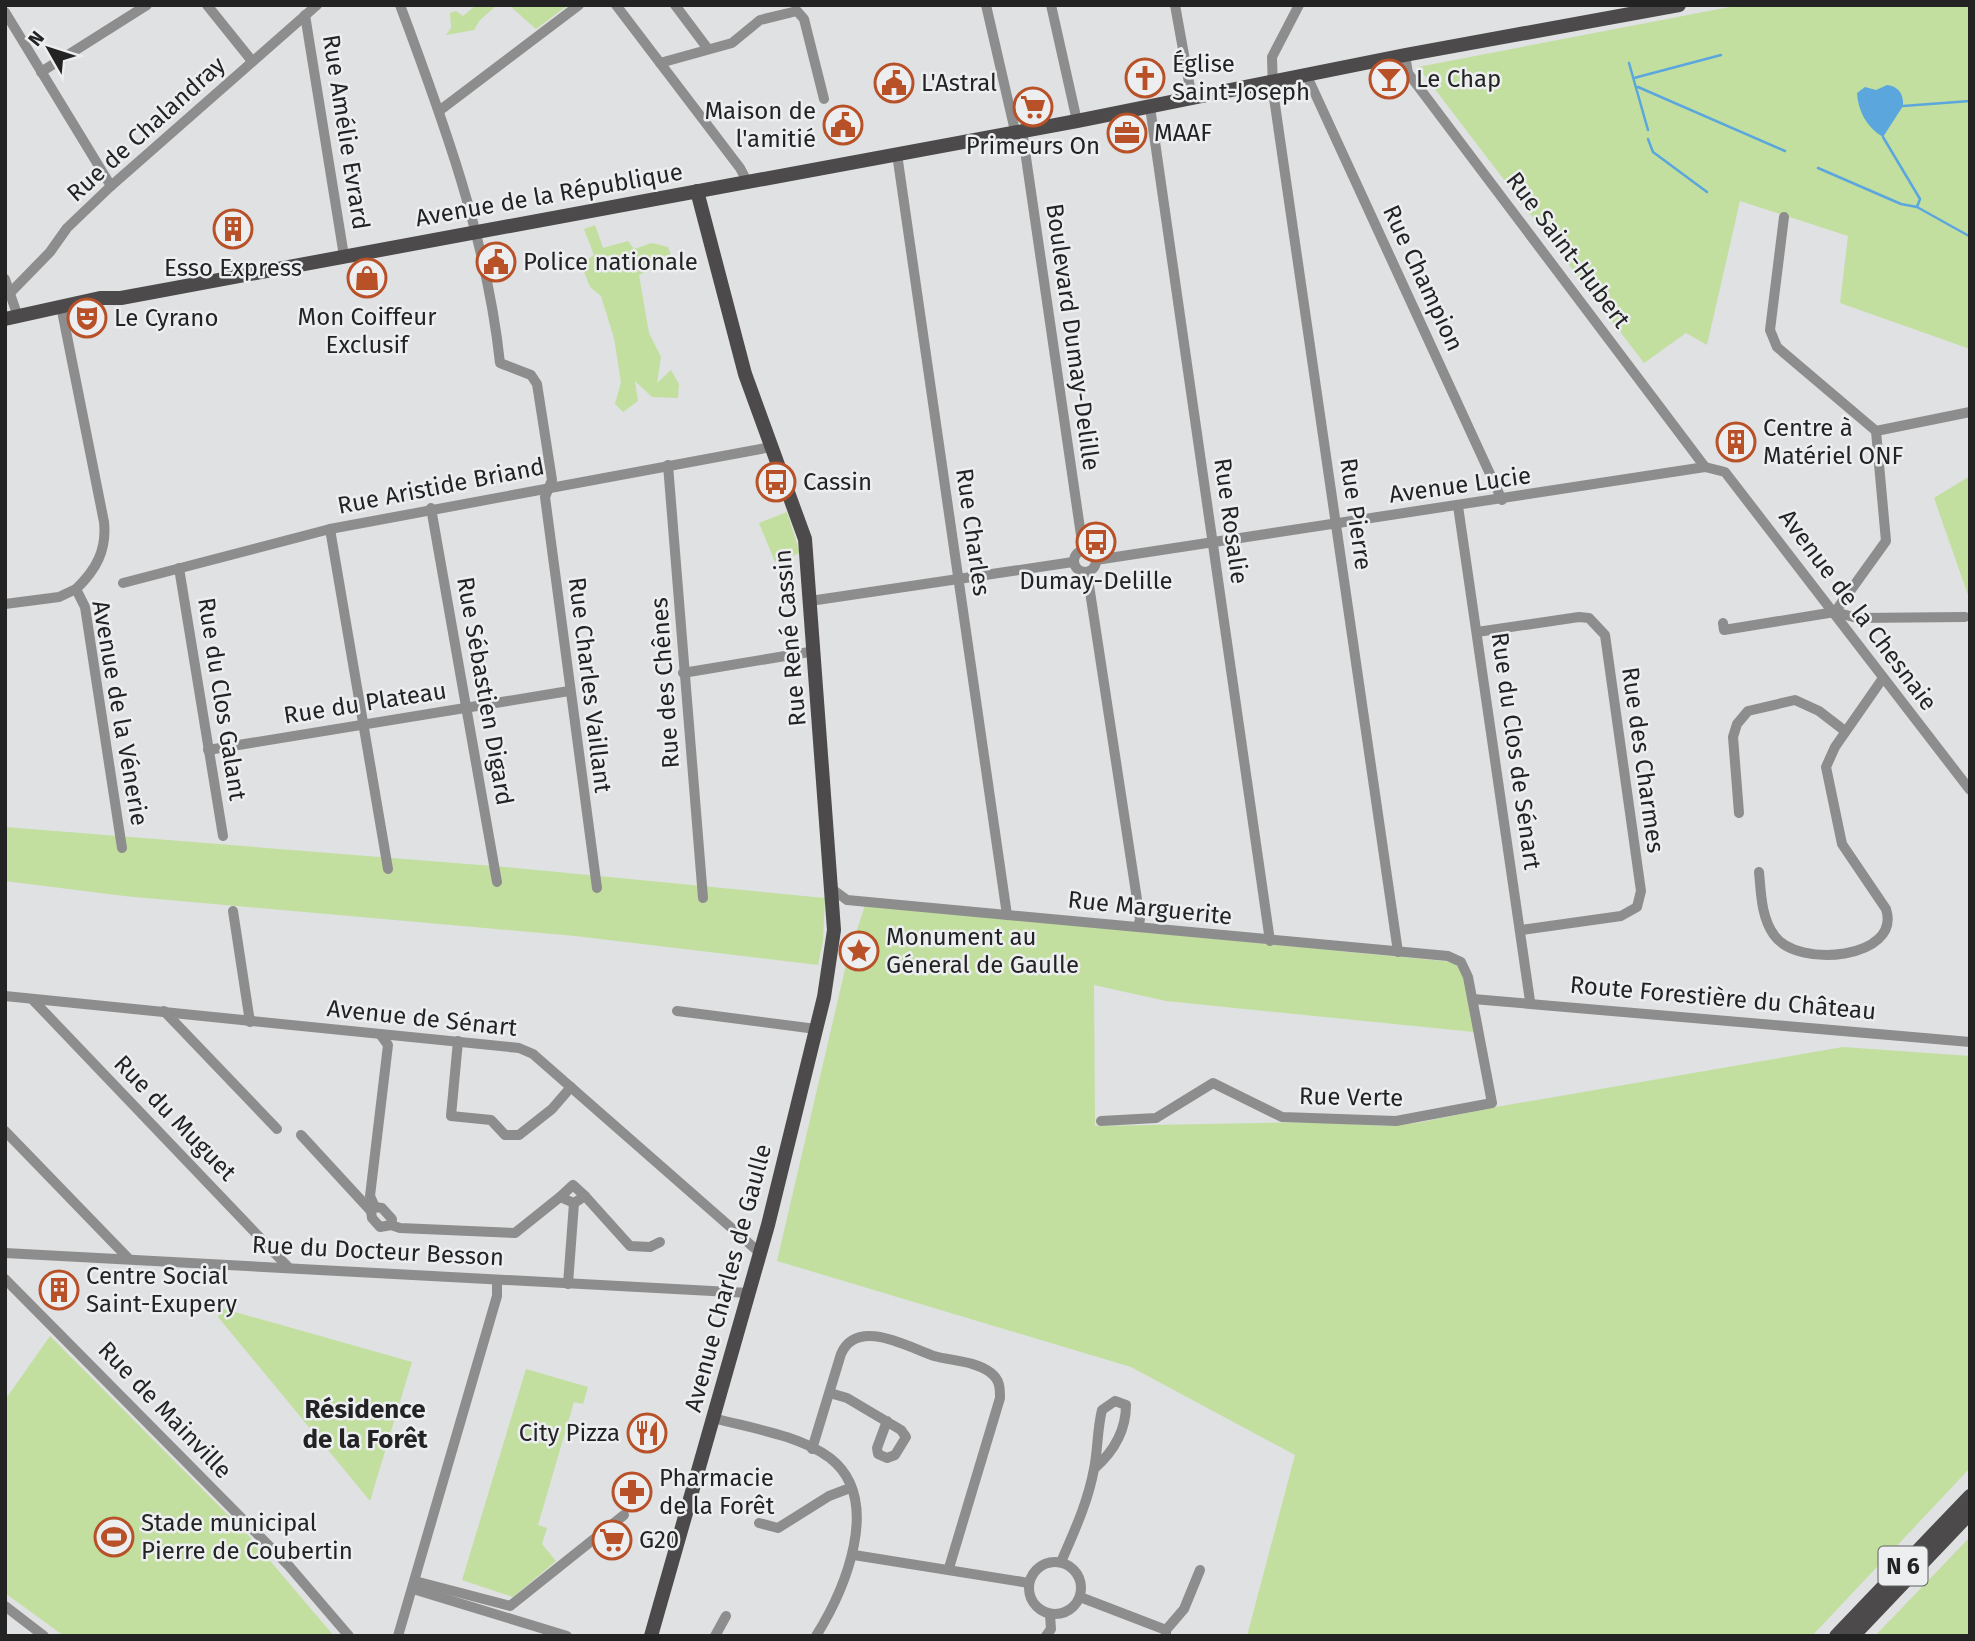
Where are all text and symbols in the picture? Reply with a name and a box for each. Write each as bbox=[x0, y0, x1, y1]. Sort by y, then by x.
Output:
north arrow bbox=[14, 14, 84, 84]
text: N bbox=[23, 26, 49, 51]
street label: Rue Amélie Evrard bbox=[317, 32, 375, 232]
place label: Église Saint-Joseph bbox=[1172, 49, 1310, 106]
street label: Rue de Chalandray bbox=[61, 51, 231, 207]
church icon: Église Saint-Joseph bbox=[1124, 57, 1166, 99]
bar icon: Le Chap bbox=[1368, 58, 1410, 100]
public building icon: L'Astral bbox=[873, 62, 915, 104]
place label: Le Chap bbox=[1416, 65, 1501, 93]
place label: L'Astral bbox=[921, 69, 997, 97]
supermarket icon: Primeurs On bbox=[1012, 86, 1054, 128]
place label: Maison de l'amitié bbox=[704, 97, 816, 153]
public building icon: Maison de l'amitié bbox=[822, 104, 864, 146]
office icon: MAAF bbox=[1106, 112, 1148, 154]
place label: MAAF bbox=[1154, 119, 1212, 147]
place label: Primeurs On bbox=[966, 132, 1100, 160]
street label: Avenue de la République bbox=[413, 158, 685, 232]
street label: Rue Saint-Hubert bbox=[1500, 167, 1636, 334]
street label: Rue Champion bbox=[1377, 201, 1469, 355]
street label: Boulevard Dumay-Delille bbox=[1040, 202, 1106, 472]
building icon: Esso Express bbox=[212, 208, 254, 250]
public building icon: Police nationale bbox=[475, 241, 517, 283]
place label: Police nationale bbox=[523, 248, 698, 276]
place label: Esso Express bbox=[164, 254, 302, 282]
shop icon: Mon Coiffeur Exclusif bbox=[346, 257, 388, 299]
theatre icon: Le Cyrano bbox=[66, 297, 108, 339]
place label: Mon Coiffeur Exclusif bbox=[297, 303, 437, 359]
place label: Le Cyrano bbox=[114, 304, 218, 332]
place label: Centre à Matériel ONF bbox=[1763, 414, 1904, 470]
building icon: Centre à Matériel ONF bbox=[1715, 421, 1757, 463]
street label: Rue Aristide Briand bbox=[335, 452, 547, 520]
street label: Rue Rosalie bbox=[1208, 456, 1254, 586]
street label: Rue Pierre bbox=[1334, 456, 1378, 572]
bus stop icon: Cassin bbox=[755, 461, 797, 503]
street label: Avenue Lucie bbox=[1387, 461, 1533, 509]
street label: Rue Charles bbox=[950, 466, 996, 598]
place label: Cassin bbox=[803, 468, 872, 496]
street label: Avenue de la Chesnaie bbox=[1773, 504, 1943, 716]
bus stop icon: Dumay-Delille bbox=[1075, 521, 1117, 563]
street label: Rue René Cassin bbox=[768, 548, 812, 728]
place label: Dumay-Delille bbox=[1019, 567, 1173, 595]
street label: Rue Sébastien Digard bbox=[451, 575, 519, 807]
street label: Rue Charles Vaillant bbox=[563, 576, 617, 795]
street label: Rue du Clos Galant bbox=[192, 596, 252, 803]
street label: Rue des Chênes bbox=[645, 596, 685, 770]
street label: Avenue de la Vénerie bbox=[86, 598, 154, 828]
street label: Rue du Clos de Sénart bbox=[1485, 631, 1547, 872]
street label: Rue des Charmes bbox=[1616, 665, 1670, 855]
street label: Rue du Plateau bbox=[282, 676, 448, 730]
street label: Rue Marguerite bbox=[1066, 885, 1234, 931]
place label: Monument au Géneral de Gaulle bbox=[886, 923, 1079, 979]
place icon: Monument au Géneral de Gaulle bbox=[838, 930, 880, 972]
street label: Route Forestière du Château bbox=[1569, 971, 1877, 1025]
street label: Avenue de Sénart bbox=[326, 994, 519, 1042]
street label: Rue du Muguet bbox=[108, 1050, 242, 1187]
street label: Rue Verte bbox=[1299, 1082, 1403, 1112]
street label: Avenue Charles de Gaulle bbox=[679, 1141, 777, 1415]
street label: Rue du Docteur Besson bbox=[251, 1230, 505, 1272]
place label: Centre Social Saint-Exupery bbox=[86, 1262, 237, 1318]
building icon: Centre Social Saint-Exupery bbox=[38, 1269, 80, 1311]
street label: Rue de Mainville bbox=[93, 1336, 237, 1484]
district label: Résidence de la Forêt bbox=[302, 1394, 429, 1455]
restaurant icon: City Pizza bbox=[626, 1412, 668, 1454]
place label: City Pizza bbox=[519, 1419, 620, 1447]
place label: Pharmacie de la Forêt bbox=[659, 1464, 775, 1520]
pharmacy icon: Pharmacie de la Forêt bbox=[611, 1471, 653, 1513]
place label: Stade municipal Pierre de Coubertin bbox=[141, 1509, 353, 1565]
sports icon: Stade municipal Pierre de Coubertin bbox=[93, 1516, 135, 1558]
supermarket icon: G20 bbox=[591, 1519, 633, 1561]
place label: G20 bbox=[639, 1526, 679, 1554]
road number: N 6 bbox=[1878, 1546, 1927, 1586]

